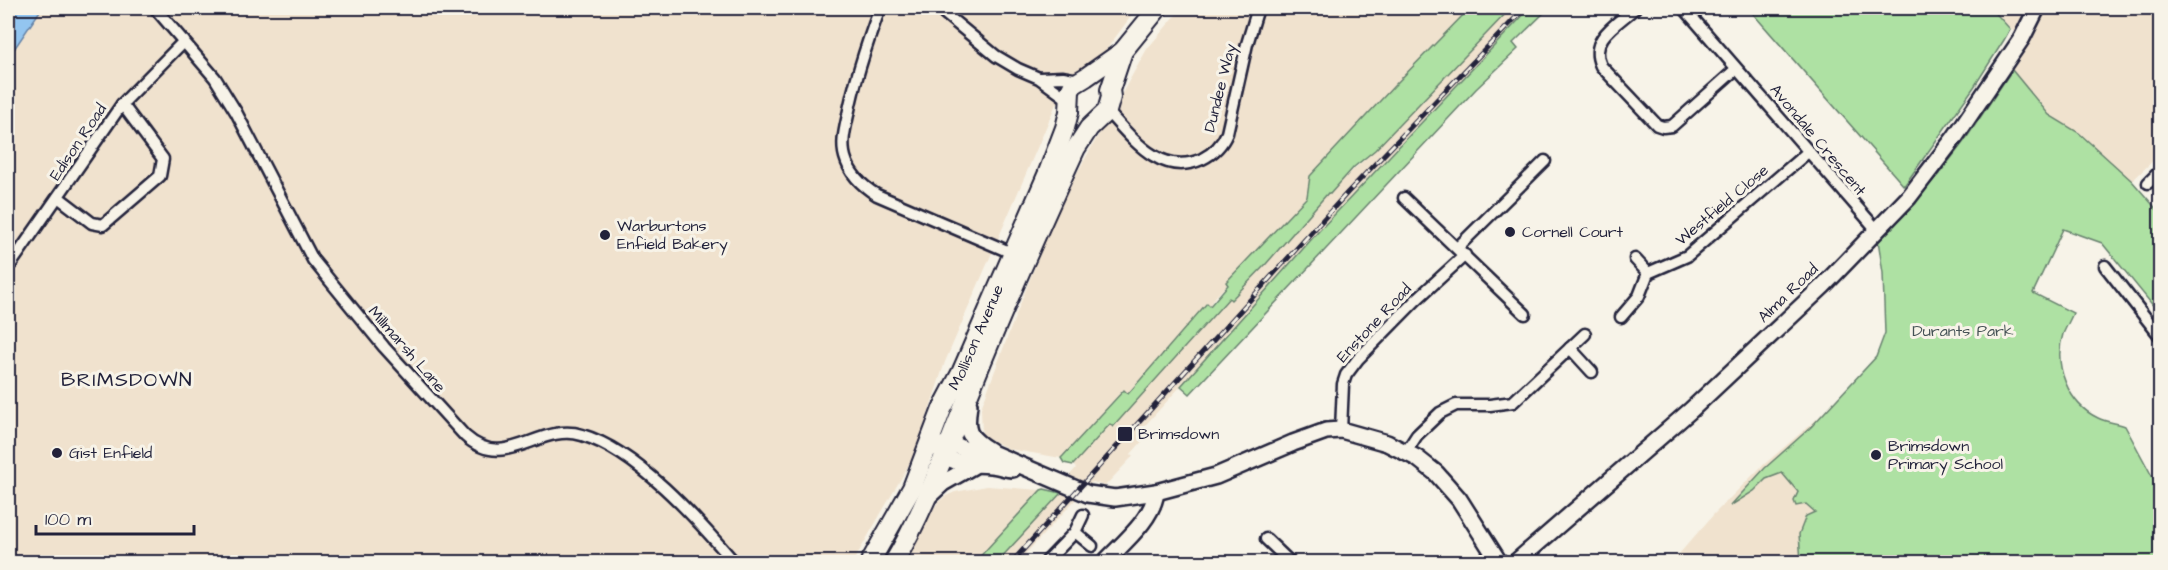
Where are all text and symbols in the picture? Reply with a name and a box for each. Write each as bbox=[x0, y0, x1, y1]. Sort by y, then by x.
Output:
street label: Dundee Way bbox=[1198, 41, 1243, 135]
street label: Avondale Crescent bbox=[1765, 79, 1872, 201]
street label: Edison Road bbox=[44, 99, 112, 185]
street label: Westfield Close bbox=[1671, 159, 1774, 251]
place label: Warburtons Enfield Bakery bbox=[617, 215, 728, 256]
place label: Cornell Court bbox=[1522, 221, 1624, 243]
marker: Cornell Court bbox=[1503, 225, 1517, 239]
marker: Warburtons Enfield Bakery bbox=[598, 228, 612, 242]
street label: Alma Road bbox=[1753, 259, 1823, 327]
street label: Enstone Road bbox=[1332, 279, 1416, 367]
street label: Mollison Avenue bbox=[943, 281, 1009, 394]
street label: Millmarsh Lane bbox=[363, 301, 451, 397]
park label: Durants Park bbox=[1912, 320, 2014, 342]
district label: BRIMSDOWN bbox=[61, 366, 193, 394]
place label: Brimsdown bbox=[1138, 423, 1219, 445]
marker: Brimsdown bbox=[1116, 425, 1134, 443]
place label: Brimsdown Primary School bbox=[1888, 435, 2003, 476]
place label: Gist Enfield bbox=[69, 442, 152, 464]
marker: Gist Enfield bbox=[50, 446, 64, 460]
marker: Brimsdown Primary School bbox=[1869, 448, 1883, 462]
scale bar bbox=[36, 498, 194, 536]
text: 100 m bbox=[45, 507, 91, 532]

